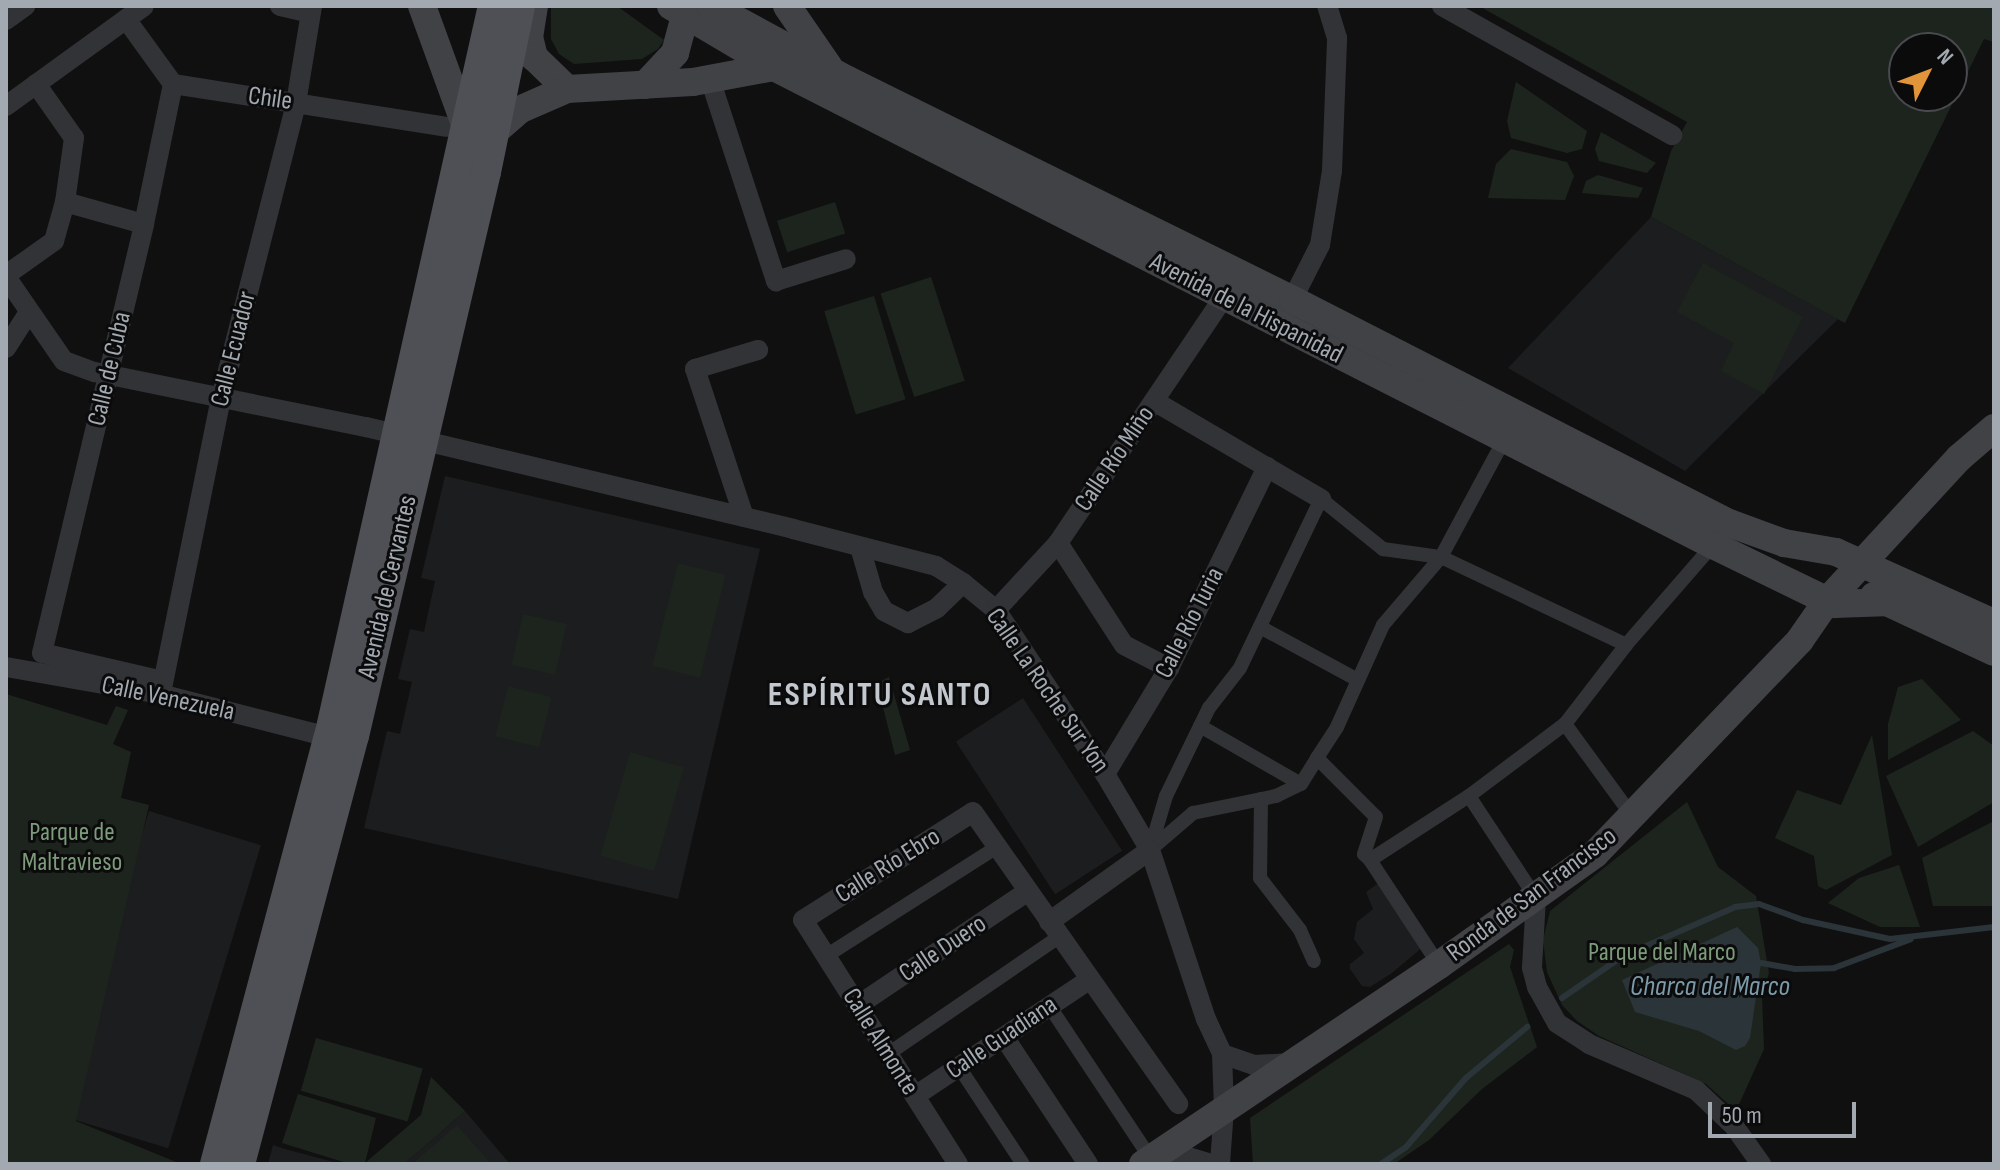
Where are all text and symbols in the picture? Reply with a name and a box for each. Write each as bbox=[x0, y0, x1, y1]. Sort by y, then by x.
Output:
north arrow bbox=[1888, 32, 1968, 112]
text: N bbox=[1931, 44, 1959, 70]
street label: Chile bbox=[246, 80, 294, 118]
street label: Avenida de la Hispanidad bbox=[1144, 247, 1348, 371]
street label: Calle Ecuador bbox=[205, 288, 263, 410]
street label: Calle de Cuba bbox=[82, 309, 138, 429]
street label: Calle Río Miño bbox=[1068, 400, 1162, 518]
street label: Avenida de Cervantes bbox=[352, 493, 424, 681]
street label: Calle Río Turia bbox=[1149, 562, 1231, 684]
street label: Calle La Roche Sur Yon bbox=[979, 603, 1115, 779]
street label: Calle Venezuela bbox=[99, 670, 237, 728]
district label: ESPÍRITU SANTO bbox=[768, 675, 992, 715]
park label: Parque de Maltravieso bbox=[22, 817, 122, 878]
street label: Ronda de San Francisco bbox=[1441, 821, 1623, 969]
street label: Calle Río Ebro bbox=[830, 822, 946, 910]
street label: Calle Duero bbox=[893, 909, 993, 989]
park label: Parque del Marco bbox=[1588, 937, 1736, 969]
water label: Charca del Marco bbox=[1630, 970, 1790, 1004]
street label: Calle Almonte bbox=[835, 983, 925, 1101]
street label: Calle Guadiana bbox=[941, 990, 1063, 1086]
scale bar bbox=[1712, 1086, 1860, 1136]
text: 50 m bbox=[1722, 1101, 1762, 1130]

